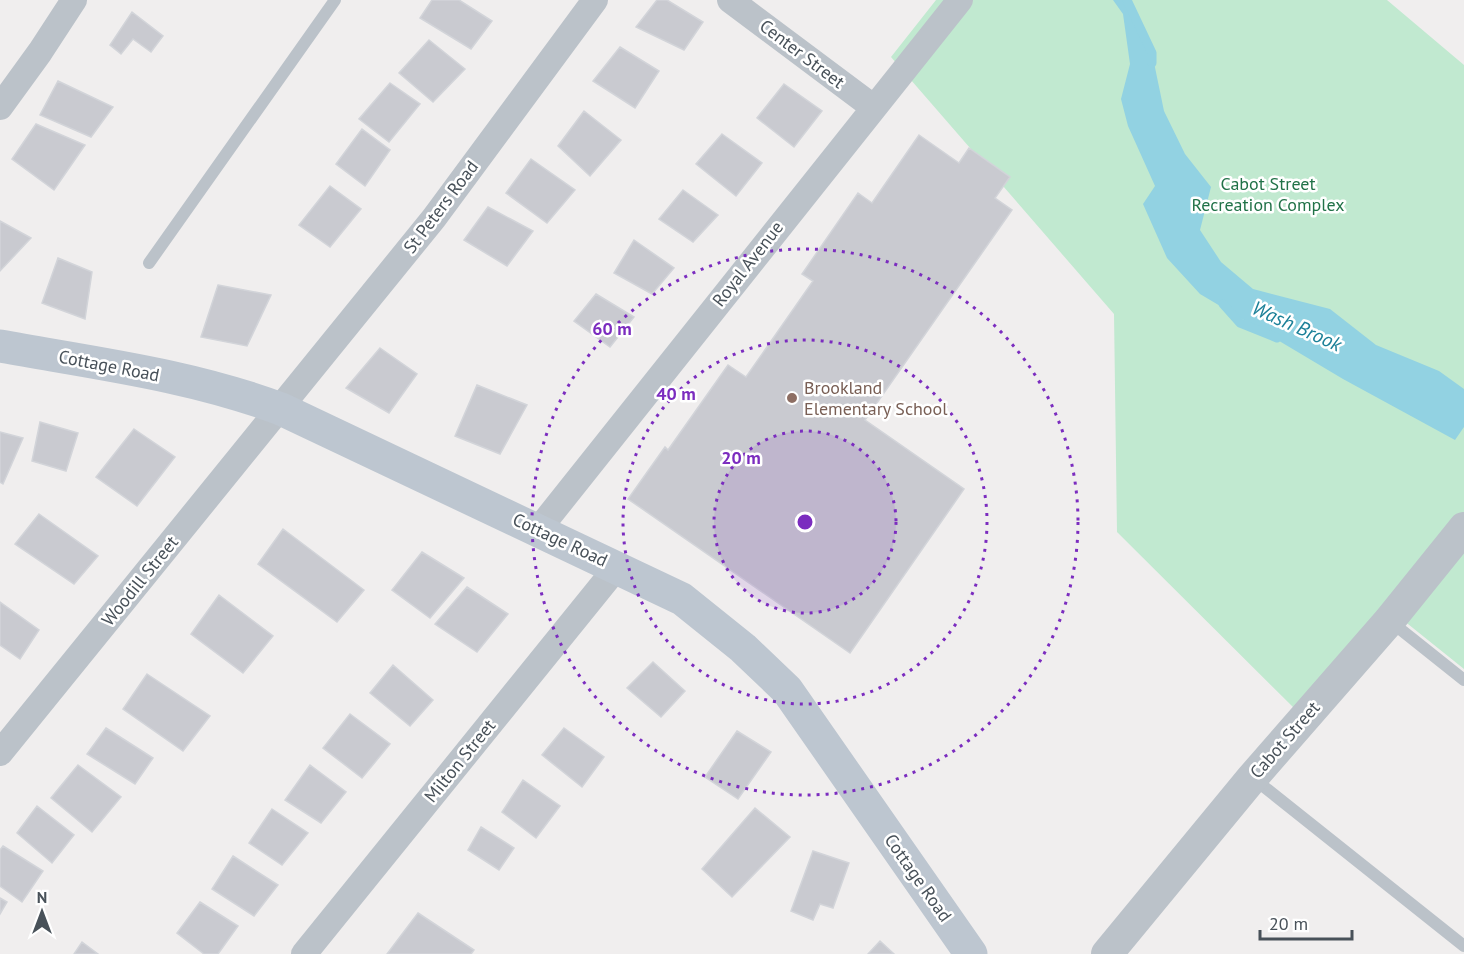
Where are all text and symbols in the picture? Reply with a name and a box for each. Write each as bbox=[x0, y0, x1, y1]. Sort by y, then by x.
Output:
street label: Center Street bbox=[755, 14, 849, 93]
street label: St Peters Road bbox=[398, 156, 483, 258]
park label: Cabot Street Recreation Complex bbox=[1191, 172, 1345, 216]
street label: Royal Avenue bbox=[707, 216, 788, 311]
water label: Wash Brook bbox=[1248, 295, 1347, 358]
text: 60 m bbox=[592, 317, 632, 340]
street label: Cottage Road bbox=[57, 344, 161, 387]
place label: Brookland Elementary School bbox=[804, 376, 948, 420]
text: 40 m bbox=[656, 382, 696, 405]
marker: Brookland Elementary School bbox=[785, 391, 799, 405]
text: 20 m bbox=[721, 446, 761, 469]
street label: Cottage Road bbox=[509, 508, 611, 572]
centre of rings bbox=[795, 512, 815, 532]
street label: Woodill Street bbox=[96, 531, 183, 630]
street label: Cabot Street bbox=[1245, 696, 1325, 783]
street label: Milton Street bbox=[419, 714, 500, 807]
street label: Cottage Road bbox=[880, 829, 957, 926]
north arrow bbox=[12, 882, 72, 942]
text: N bbox=[37, 887, 47, 907]
scale bar bbox=[1260, 903, 1352, 941]
text: 20 m bbox=[1269, 912, 1308, 935]

